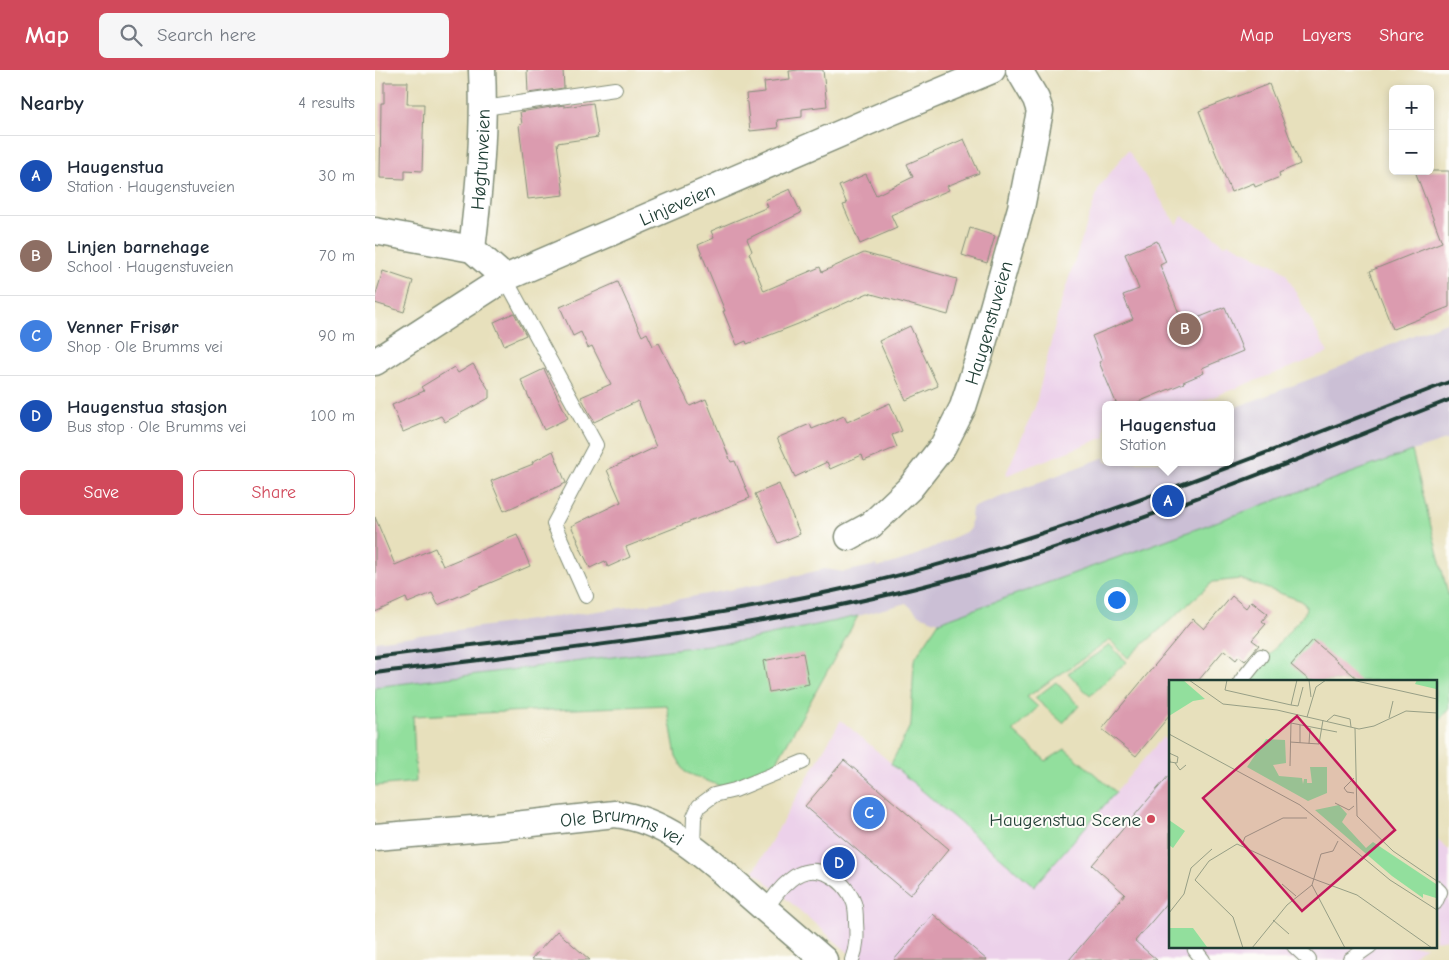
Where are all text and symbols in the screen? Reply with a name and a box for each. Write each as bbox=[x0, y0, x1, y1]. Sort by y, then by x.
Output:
search box bbox=[99, 13, 449, 58]
text: Map bbox=[25, 21, 69, 49]
icon: search bbox=[117, 21, 145, 49]
text: Search here bbox=[157, 24, 256, 46]
text: Map bbox=[1240, 25, 1274, 46]
text: Layers bbox=[1302, 25, 1351, 46]
text: Share bbox=[1379, 25, 1424, 46]
map controls bbox=[1389, 85, 1434, 175]
button: + bbox=[1389, 85, 1434, 130]
text: Nearby bbox=[20, 91, 84, 115]
text: 4 results bbox=[298, 94, 355, 112]
street label: Høgtunveien bbox=[466, 109, 495, 211]
button: − bbox=[1389, 130, 1434, 175]
text: Haugenstua bbox=[67, 156, 164, 178]
text: A bbox=[32, 167, 40, 185]
text: 30 m bbox=[319, 167, 355, 185]
text: Station · Haugenstuveien bbox=[67, 178, 235, 196]
street label: Linjeveien bbox=[636, 179, 718, 231]
text: Linjen barnehage bbox=[67, 236, 209, 258]
text: B bbox=[31, 247, 41, 265]
text: 70 m bbox=[319, 247, 355, 265]
text: School · Haugenstuveien bbox=[67, 258, 234, 276]
street label: Haugenstuveien bbox=[961, 259, 1018, 388]
pin: B bbox=[1169, 310, 1201, 348]
text: Venner Frisør bbox=[67, 316, 179, 338]
text: C bbox=[31, 327, 41, 345]
text: 90 m bbox=[318, 327, 355, 345]
text: Shop · Ole Brumms vei bbox=[67, 338, 223, 356]
text: Haugenstua stasjon bbox=[67, 396, 227, 418]
popup bbox=[1102, 401, 1234, 466]
text: D bbox=[31, 407, 41, 425]
text: 100 m bbox=[311, 407, 355, 425]
text: Haugenstua bbox=[1120, 414, 1216, 436]
text: Bus stop · Ole Brumms vei bbox=[67, 418, 246, 436]
text: Station bbox=[1120, 436, 1166, 454]
button: Save bbox=[20, 470, 183, 515]
button: Share bbox=[193, 470, 355, 515]
pin: A bbox=[1152, 482, 1184, 520]
your location bbox=[1104, 587, 1130, 613]
inset map bbox=[1169, 680, 1437, 948]
pin: C bbox=[853, 794, 885, 832]
street label: Ole Brumms vei bbox=[559, 804, 688, 851]
place label: Haugenstua Scene bbox=[989, 809, 1141, 831]
marker: Haugenstua Scene bbox=[1145, 813, 1157, 825]
pin: D bbox=[823, 844, 855, 882]

